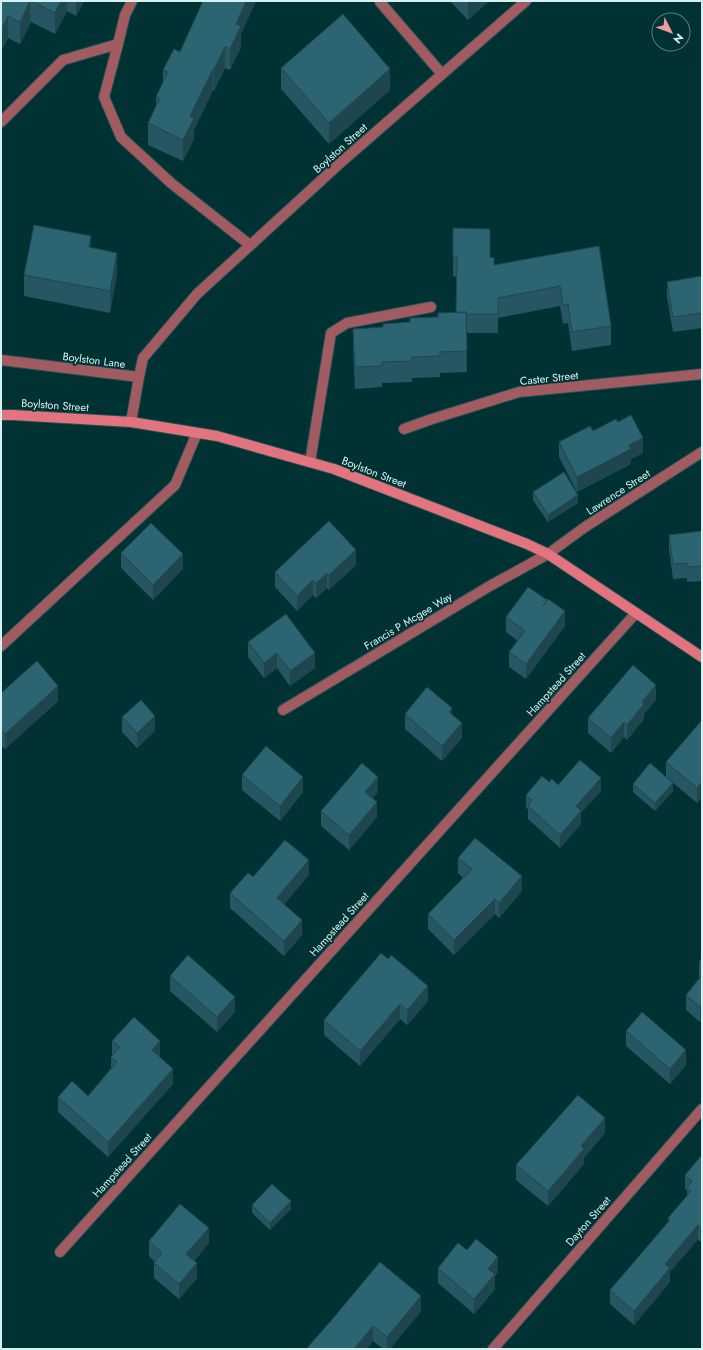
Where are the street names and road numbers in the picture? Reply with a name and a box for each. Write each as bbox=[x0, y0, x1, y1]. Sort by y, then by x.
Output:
street label: Boylston Street bbox=[309, 119, 371, 177]
street label: Boylston Lane bbox=[62, 348, 127, 372]
street label: Caster Street bbox=[519, 367, 579, 389]
street label: Boylston Street bbox=[21, 395, 90, 415]
street label: Boylston Street bbox=[340, 452, 409, 492]
street label: Lawrence Street bbox=[583, 465, 653, 519]
street label: Francis P Mcgee Way bbox=[361, 588, 455, 654]
street label: Hampstead Street bbox=[523, 648, 590, 720]
street label: Hampstead Street bbox=[306, 888, 373, 960]
street label: Hampstead Street bbox=[89, 1129, 156, 1201]
street label: Dayton Street bbox=[562, 1192, 614, 1249]

